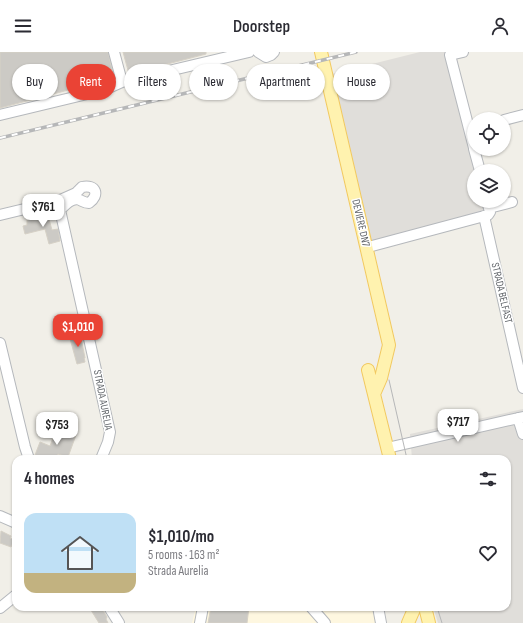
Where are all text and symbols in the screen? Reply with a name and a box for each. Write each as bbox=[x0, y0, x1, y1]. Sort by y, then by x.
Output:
icon: menu bbox=[12, 15, 34, 37]
icon: person bbox=[489, 15, 511, 37]
text: Doorstep bbox=[233, 16, 290, 37]
chip: Buy bbox=[12, 64, 58, 100]
chip: Rent bbox=[66, 64, 116, 100]
chip: Filters bbox=[124, 64, 181, 100]
chip: New bbox=[189, 64, 238, 100]
chip: Apartment bbox=[246, 64, 325, 100]
chip: House bbox=[333, 64, 390, 100]
map controls bbox=[467, 112, 511, 208]
button: locate bbox=[467, 112, 511, 156]
button: layers bbox=[467, 164, 511, 208]
pin: $761 bbox=[19, 194, 67, 228]
street label: DEVIERE DN7 bbox=[349, 198, 373, 249]
text: $761 bbox=[31, 199, 55, 215]
street label: STRADA BELFAST bbox=[489, 261, 515, 325]
pin: $1,010 bbox=[45, 314, 111, 348]
text: $1,010 bbox=[62, 319, 94, 335]
street label: STRADA AURELIA bbox=[91, 369, 115, 432]
pin: $717 bbox=[434, 409, 482, 443]
pin: $753 bbox=[33, 412, 81, 446]
text: $717 bbox=[446, 414, 470, 430]
text: $753 bbox=[45, 417, 69, 433]
icon: filters bbox=[477, 468, 499, 490]
text: 4 homes bbox=[24, 469, 75, 489]
text: $1,010/mo bbox=[148, 527, 214, 547]
icon: home bbox=[56, 529, 104, 577]
icon: heart bbox=[477, 542, 499, 564]
text: 5 rooms · 163 m² bbox=[148, 547, 219, 563]
text: Strada Aurelia bbox=[148, 563, 208, 579]

